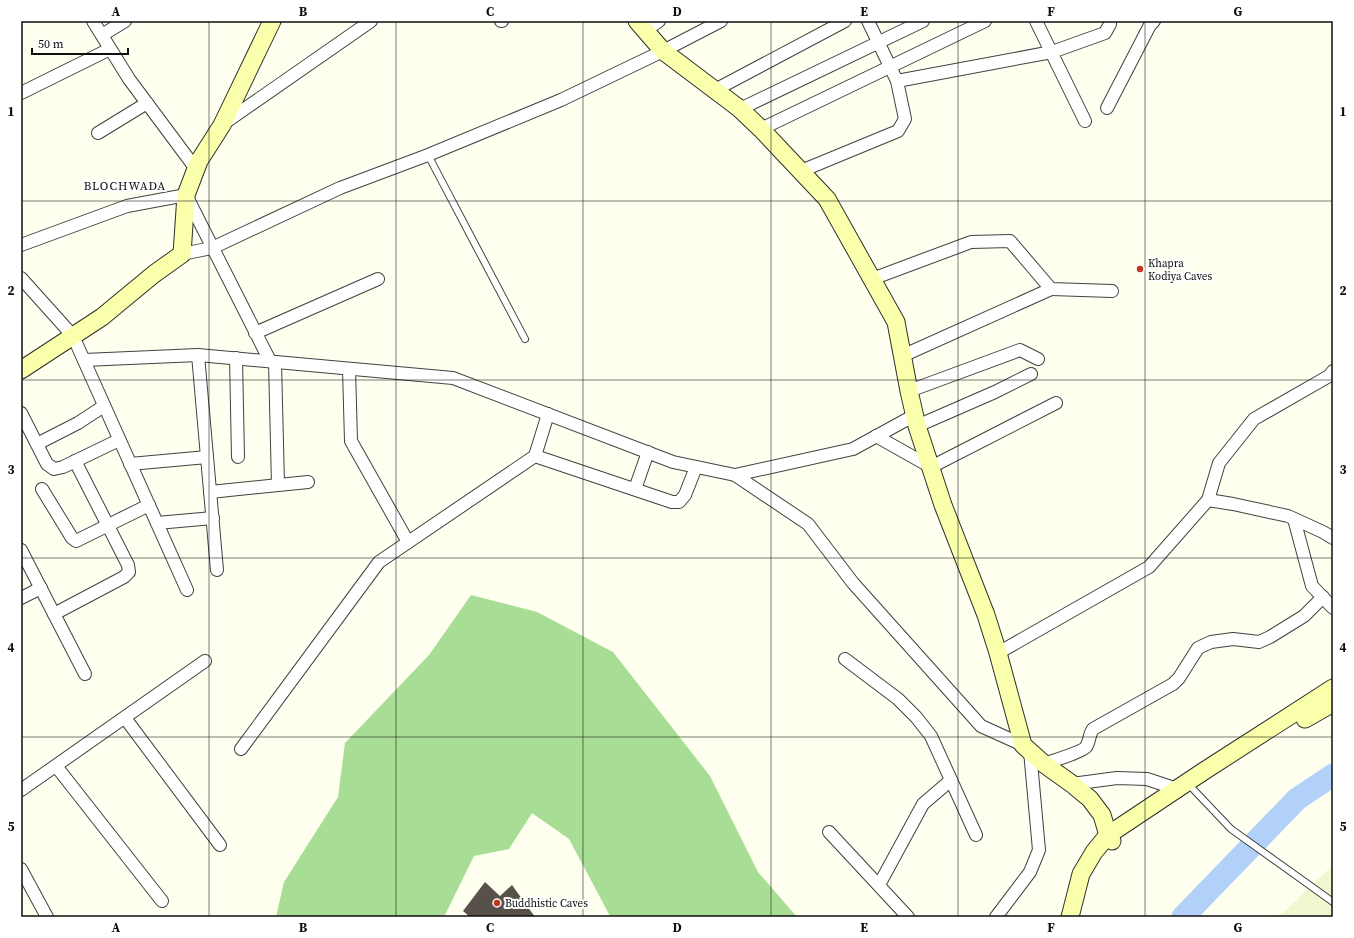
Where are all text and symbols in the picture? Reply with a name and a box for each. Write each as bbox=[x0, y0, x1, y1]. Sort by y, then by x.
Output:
text: A bbox=[112, 3, 121, 20]
text: B bbox=[299, 3, 308, 20]
text: C bbox=[486, 3, 494, 20]
text: D bbox=[672, 3, 682, 20]
text: E bbox=[860, 3, 868, 20]
text: F bbox=[1047, 3, 1055, 20]
text: G bbox=[1234, 3, 1243, 20]
scale bar bbox=[32, 30, 128, 56]
text: 50 m bbox=[38, 36, 64, 52]
text: 1 bbox=[7, 103, 15, 120]
text: 1 bbox=[1339, 103, 1347, 120]
district label: BLOCHWADA bbox=[84, 178, 166, 194]
place label: Khapra Kodiya Caves bbox=[1148, 256, 1212, 284]
marker: Khapra Kodiya Caves bbox=[1135, 264, 1145, 274]
text: 2 bbox=[7, 282, 15, 299]
text: 2 bbox=[1339, 282, 1347, 299]
text: 3 bbox=[7, 461, 15, 478]
text: 3 bbox=[1339, 461, 1347, 478]
text: 4 bbox=[7, 639, 15, 656]
text: 4 bbox=[1339, 639, 1347, 656]
text: 5 bbox=[7, 818, 15, 835]
text: 5 bbox=[1339, 818, 1347, 835]
place label: Buddhistic Caves bbox=[505, 896, 588, 911]
marker: Buddhistic Caves bbox=[492, 898, 502, 908]
text: A bbox=[112, 919, 121, 936]
text: B bbox=[299, 919, 308, 936]
text: C bbox=[486, 919, 494, 936]
text: D bbox=[672, 919, 682, 936]
text: E bbox=[860, 919, 868, 936]
text: F bbox=[1047, 919, 1055, 936]
text: G bbox=[1234, 919, 1243, 936]

